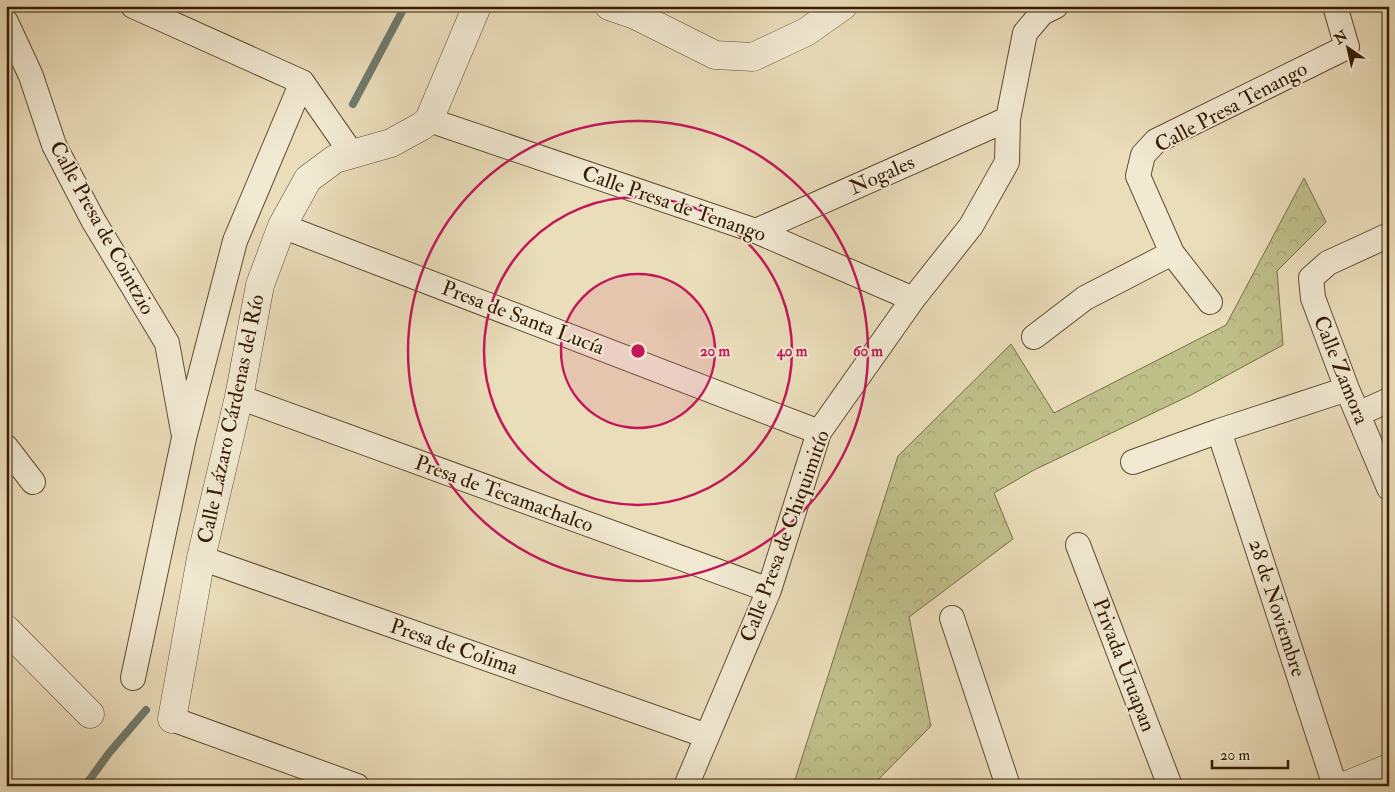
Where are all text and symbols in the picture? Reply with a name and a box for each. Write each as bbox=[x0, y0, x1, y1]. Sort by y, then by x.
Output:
north arrow bbox=[1322, 22, 1372, 72]
text: N bbox=[1330, 27, 1351, 49]
street label: Calle Presa Tenango bbox=[1150, 55, 1312, 159]
street label: Calle Presa de Cointzio bbox=[43, 136, 161, 320]
street label: Nogales bbox=[845, 149, 919, 201]
street label: Calle Presa de Tenango bbox=[579, 160, 769, 248]
street label: Presa de Santa Lucía bbox=[438, 275, 608, 362]
street label: Calle Lázaro Cárdenas del Río bbox=[191, 292, 271, 546]
street label: Calle Zamora bbox=[1307, 312, 1375, 429]
centre of rings bbox=[629, 342, 647, 360]
text: 20 m bbox=[700, 342, 730, 361]
text: 40 m bbox=[776, 342, 808, 361]
text: 60 m bbox=[853, 342, 883, 361]
street label: Calle Presa de Chiquimitío bbox=[734, 426, 836, 646]
street label: Presa de Tecamachalco bbox=[411, 449, 597, 539]
street label: 28 de Noviembre bbox=[1242, 536, 1312, 680]
street label: Privada Uruapan bbox=[1086, 594, 1162, 736]
street label: Presa de Colima bbox=[386, 612, 522, 682]
scale bar bbox=[1212, 737, 1289, 769]
text: 20 m bbox=[1220, 746, 1250, 765]

